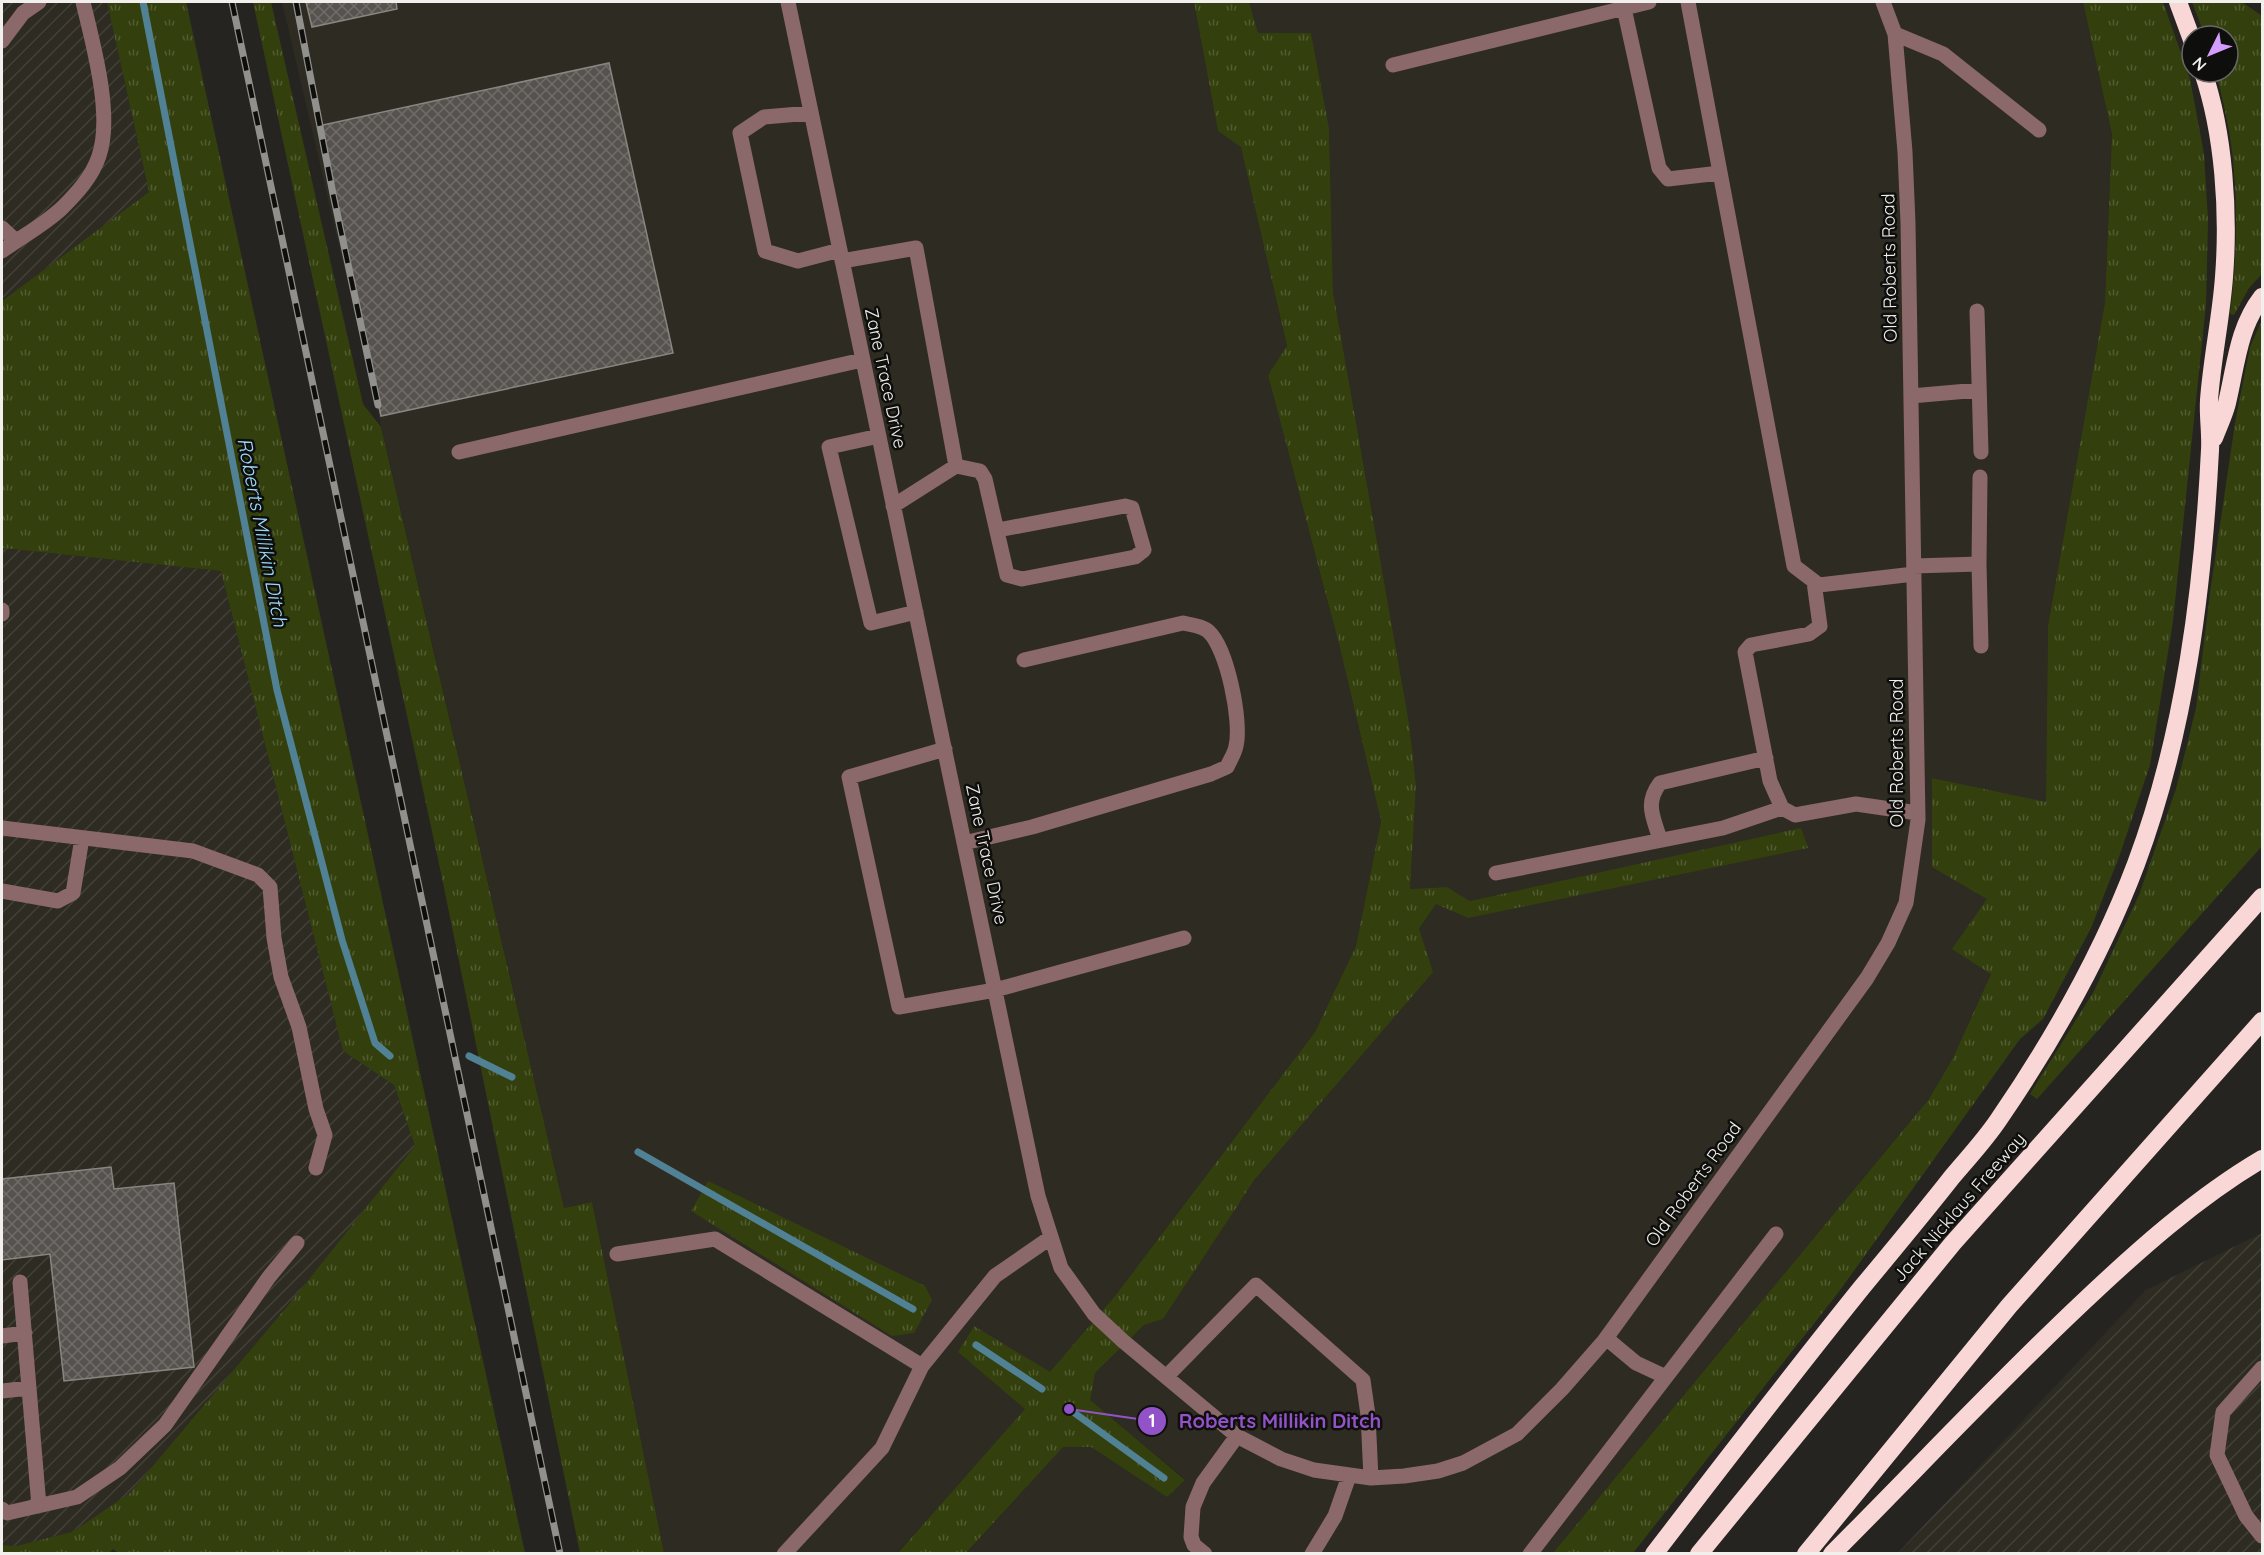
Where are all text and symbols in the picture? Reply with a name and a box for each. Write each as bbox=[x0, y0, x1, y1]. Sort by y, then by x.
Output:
north arrow bbox=[2180, 24, 2240, 84]
text: N bbox=[2188, 53, 2210, 75]
street label: Old Roberts Road bbox=[1876, 193, 1902, 343]
street label: Zane Trace Drive bbox=[860, 306, 912, 450]
water label: Roberts Millikin Ditch bbox=[232, 435, 294, 629]
street label: Old Roberts Road bbox=[1885, 679, 1908, 827]
street label: Zane Trace Drive bbox=[961, 782, 1013, 926]
street label: Old Roberts Road bbox=[1640, 1117, 1746, 1251]
street label: Jack Nicklaus Freeway bbox=[1888, 1127, 2030, 1287]
callout: Roberts Millikin Ditch bbox=[1137, 1402, 1393, 1440]
text: Roberts Millikin Ditch bbox=[1179, 1408, 1381, 1433]
text: 1 bbox=[1148, 1409, 1156, 1432]

